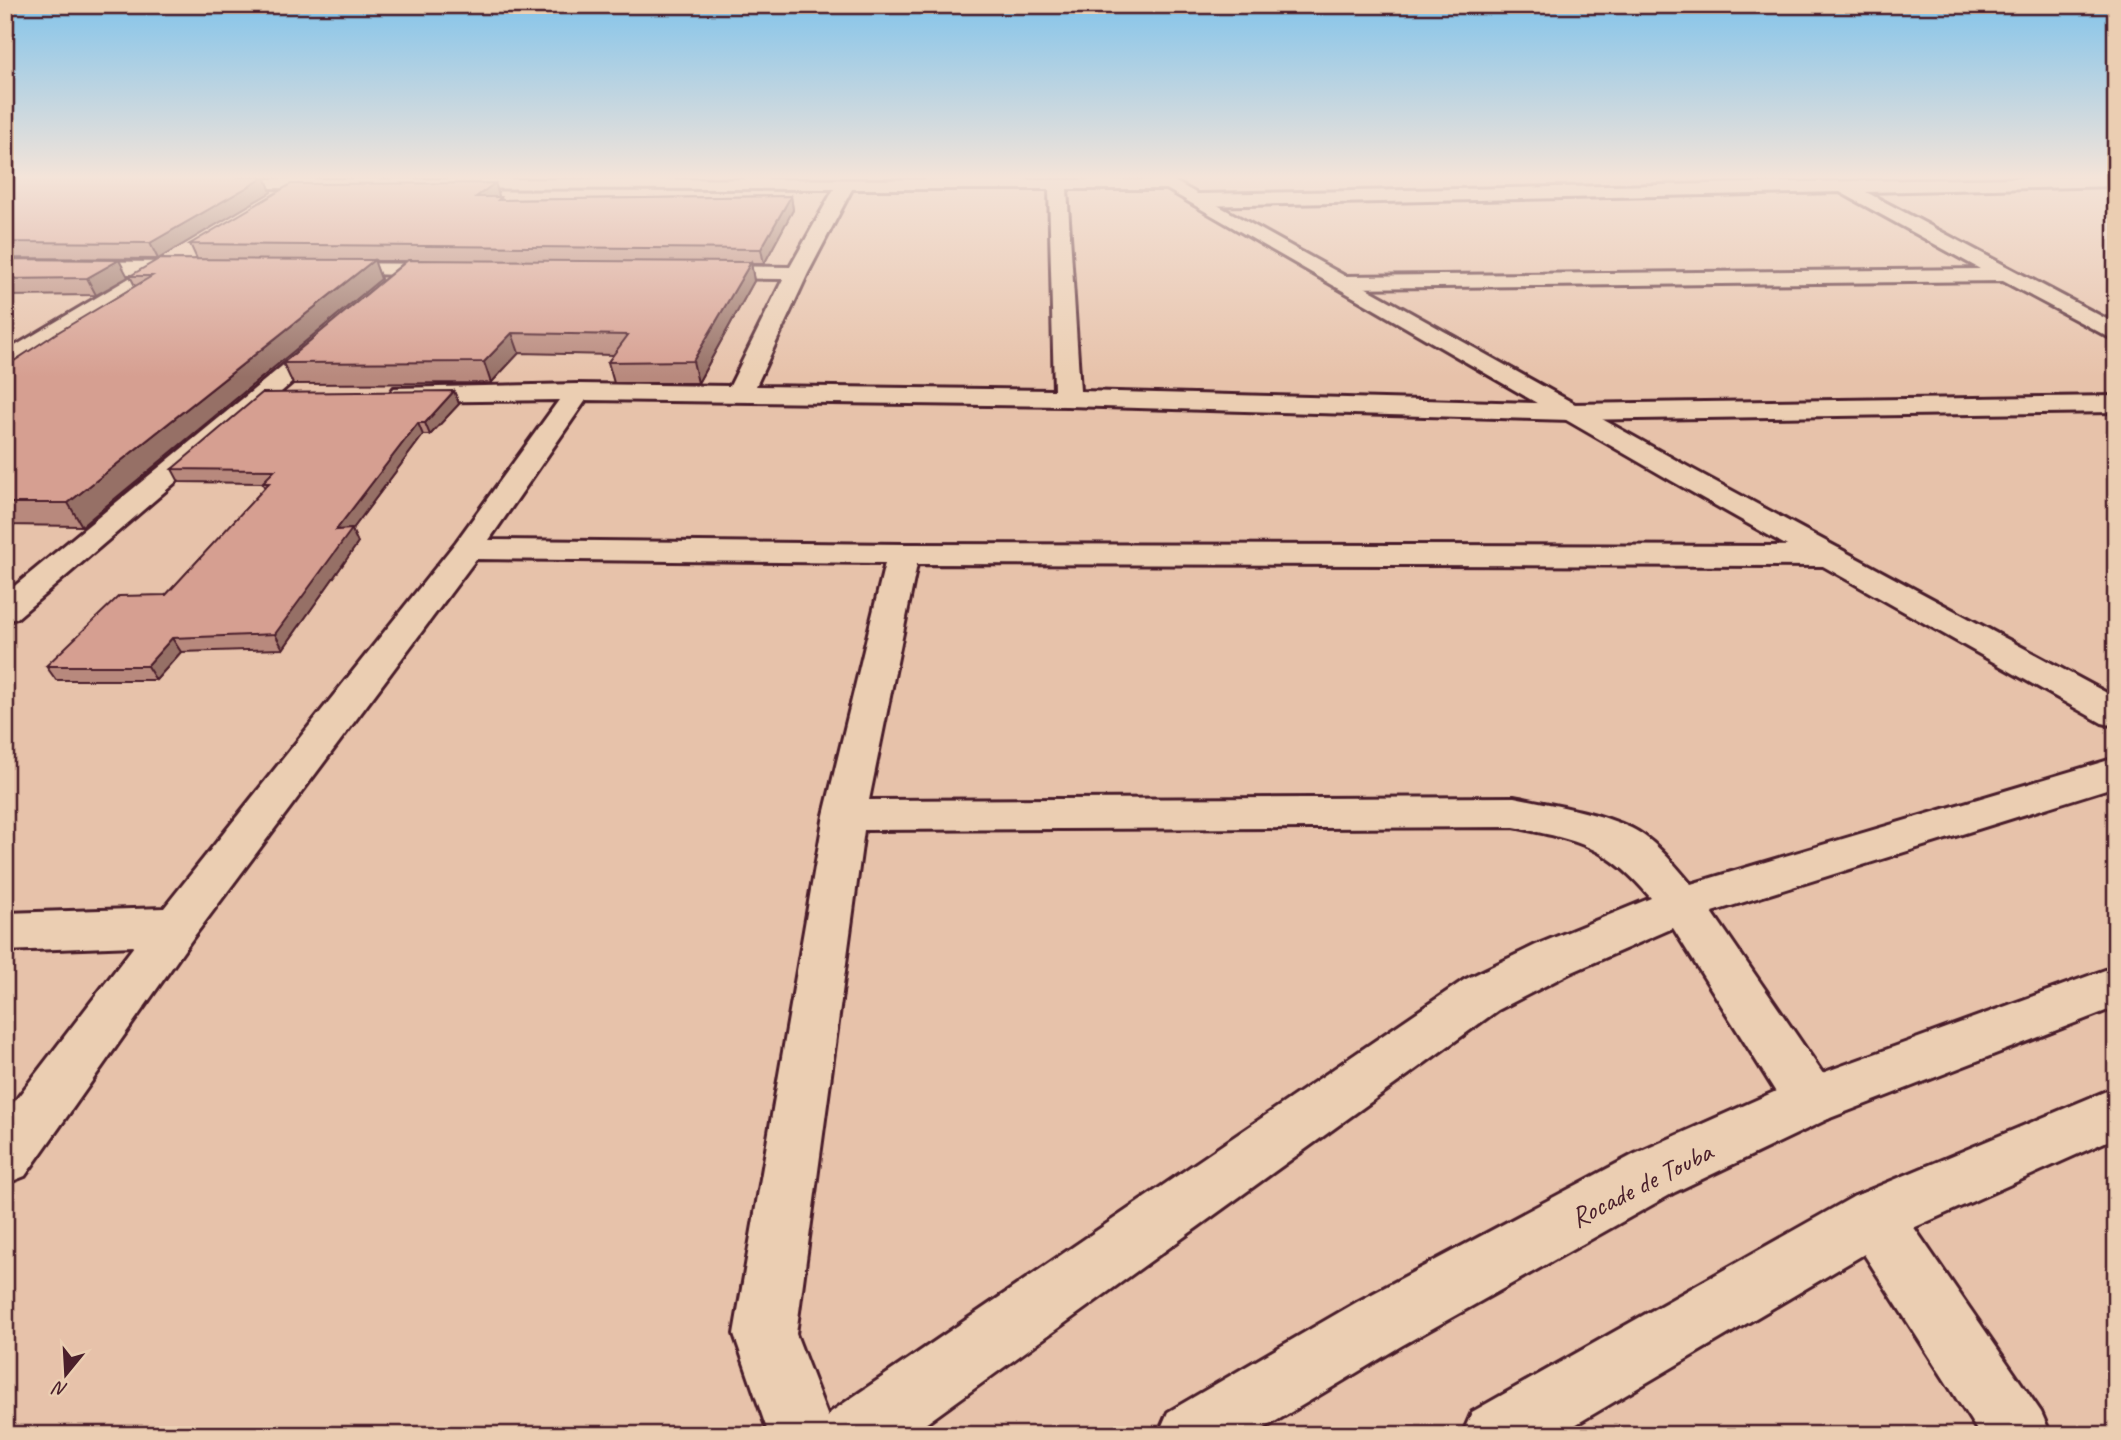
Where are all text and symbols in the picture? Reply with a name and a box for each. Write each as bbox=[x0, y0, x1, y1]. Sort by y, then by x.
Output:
street label: Rocade de Touba bbox=[1564, 1133, 1720, 1235]
north arrow bbox=[32, 1338, 102, 1408]
text: N bbox=[49, 1375, 70, 1402]

